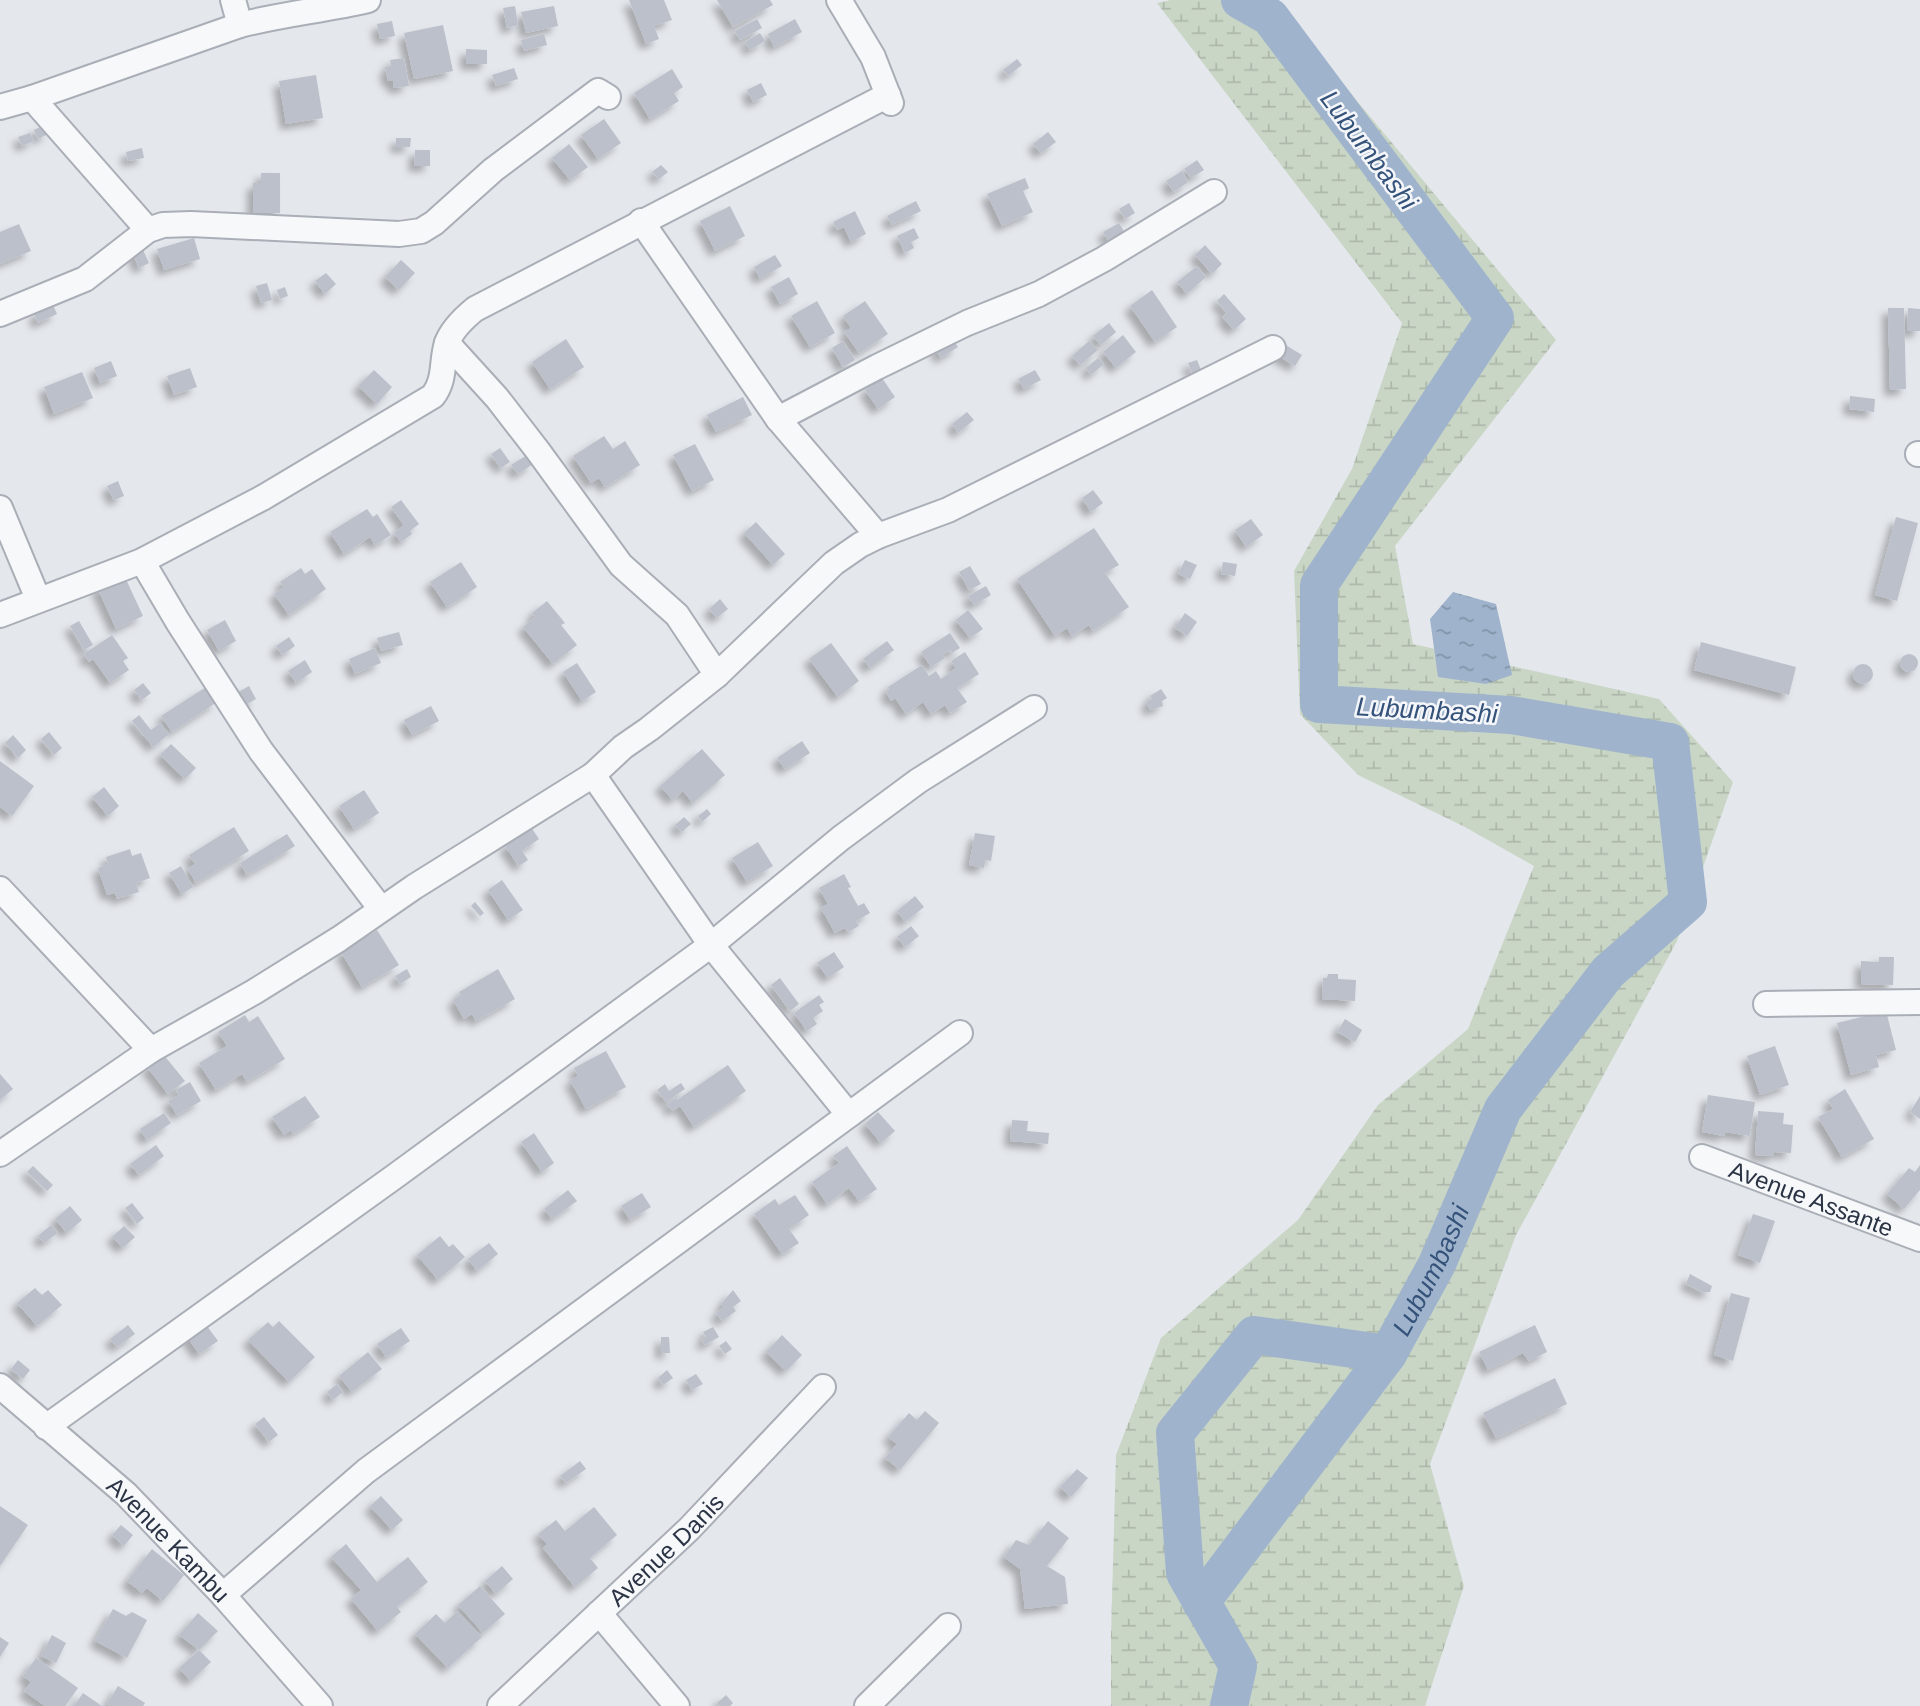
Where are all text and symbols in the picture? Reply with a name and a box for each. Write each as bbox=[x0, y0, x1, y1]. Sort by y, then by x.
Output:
water label: Lubumbashi bbox=[1314, 84, 1424, 217]
water label: Lubumbashi bbox=[1355, 691, 1500, 729]
street label: Avenue Assante bbox=[1726, 1155, 1897, 1241]
water label: Lubumbashi bbox=[1386, 1199, 1476, 1341]
street label: Avenue Kambu bbox=[102, 1471, 235, 1607]
street label: Avenue Danis bbox=[603, 1488, 729, 1611]

